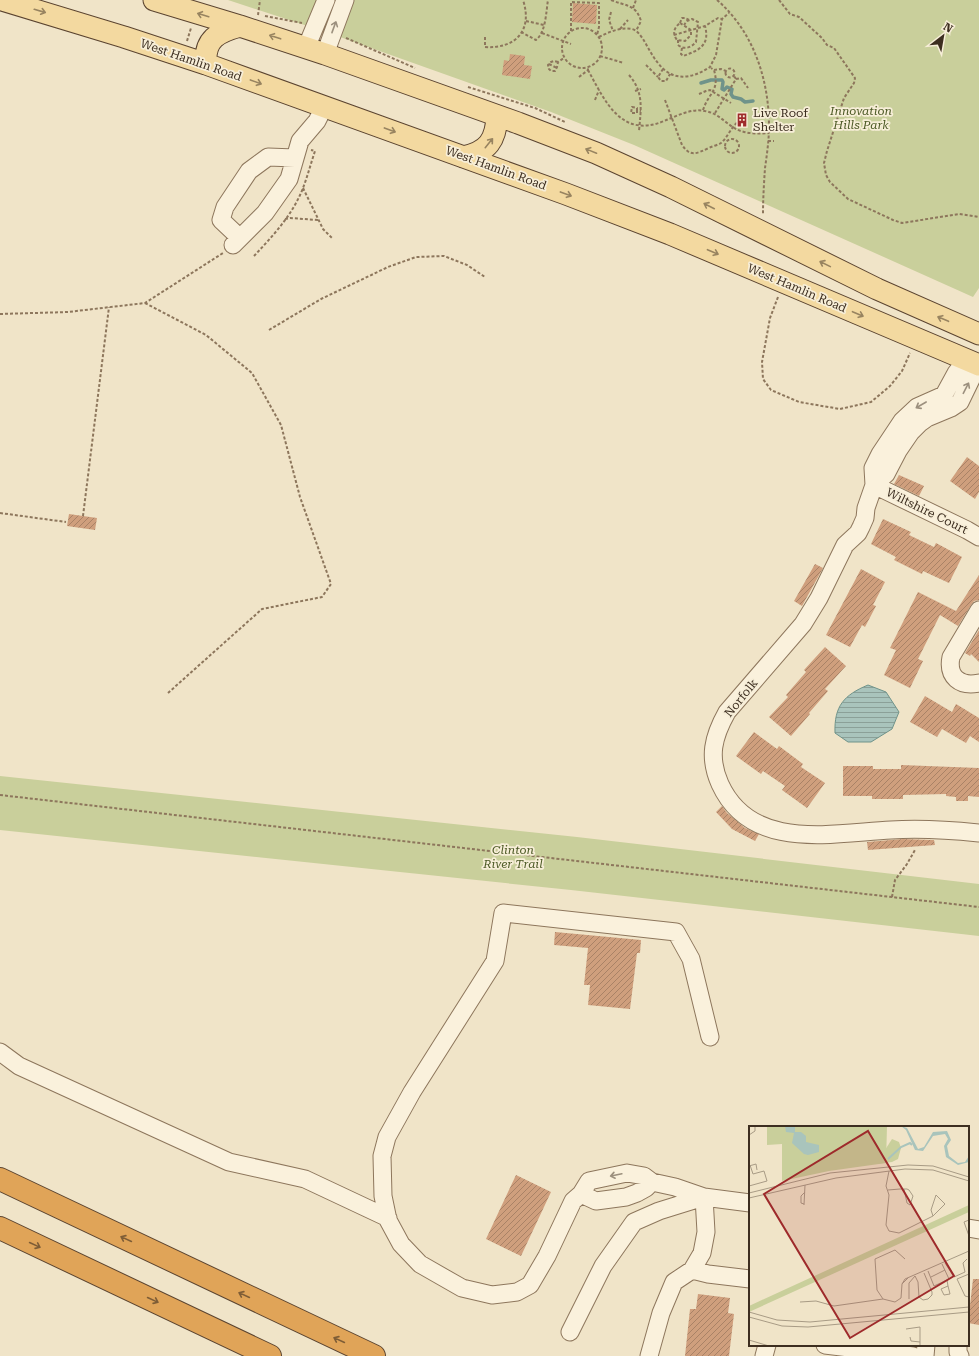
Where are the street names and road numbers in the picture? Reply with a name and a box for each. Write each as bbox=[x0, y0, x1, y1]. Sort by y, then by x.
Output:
street label: West Hamlin Road bbox=[138, 36, 244, 84]
street label: West Hamlin Road bbox=[444, 143, 549, 193]
street label: West Hamlin Road bbox=[745, 261, 849, 315]
street label: Wiltshire Court bbox=[884, 485, 971, 537]
street label: Norfolk bbox=[721, 676, 761, 720]

